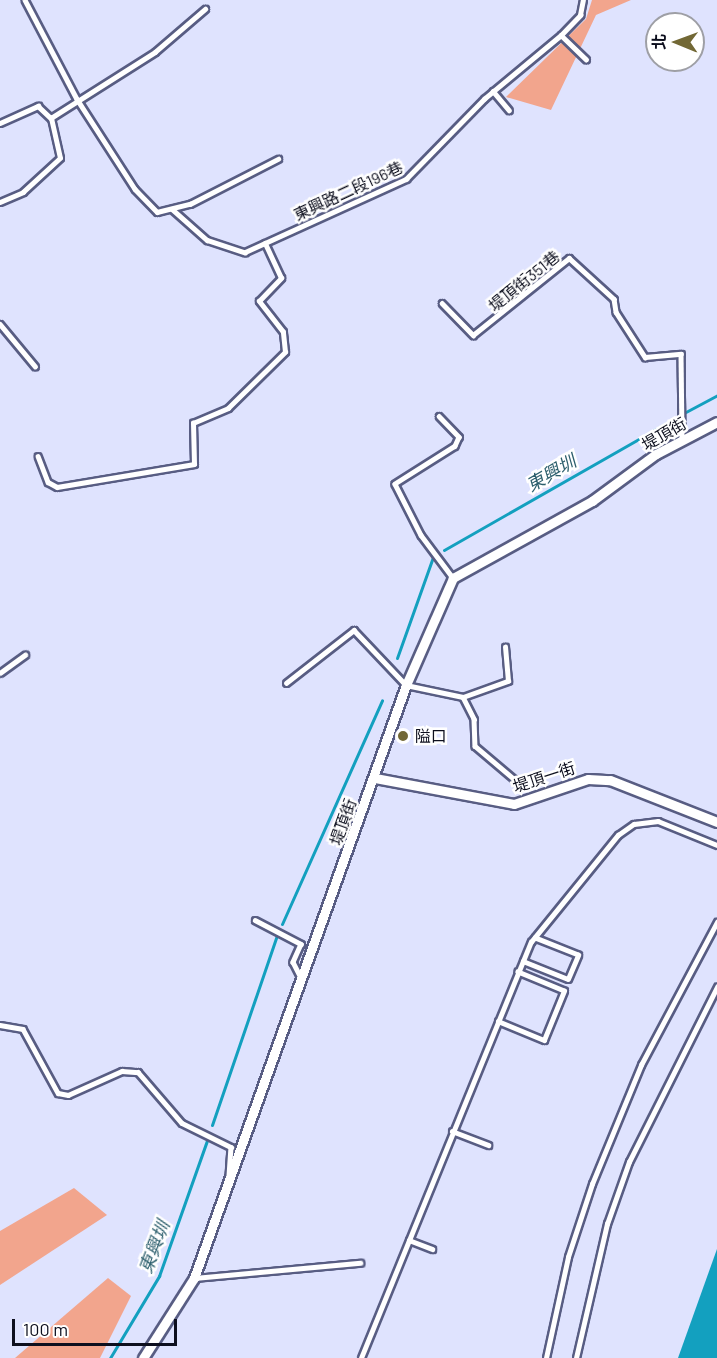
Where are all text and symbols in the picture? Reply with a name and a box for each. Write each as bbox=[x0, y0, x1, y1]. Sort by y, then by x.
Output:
north arrow bbox=[645, 12, 705, 72]
text: 北 bbox=[649, 34, 668, 50]
street label: 東興路二段196巷 bbox=[290, 157, 406, 225]
street label: 堤頂街351巷 bbox=[485, 247, 563, 315]
street label: 堤頂街 bbox=[638, 414, 690, 454]
water label: 東興圳 bbox=[522, 450, 580, 496]
place label: 隘口 bbox=[415, 726, 447, 746]
marker: 隘口 bbox=[396, 729, 410, 743]
street label: 堤頂一街 bbox=[511, 758, 577, 796]
street label: 堤頂街 bbox=[326, 796, 360, 848]
water label: 東興圳 bbox=[134, 1218, 174, 1276]
scale bar bbox=[15, 1307, 180, 1345]
text: 100 m bbox=[23, 1318, 68, 1340]

